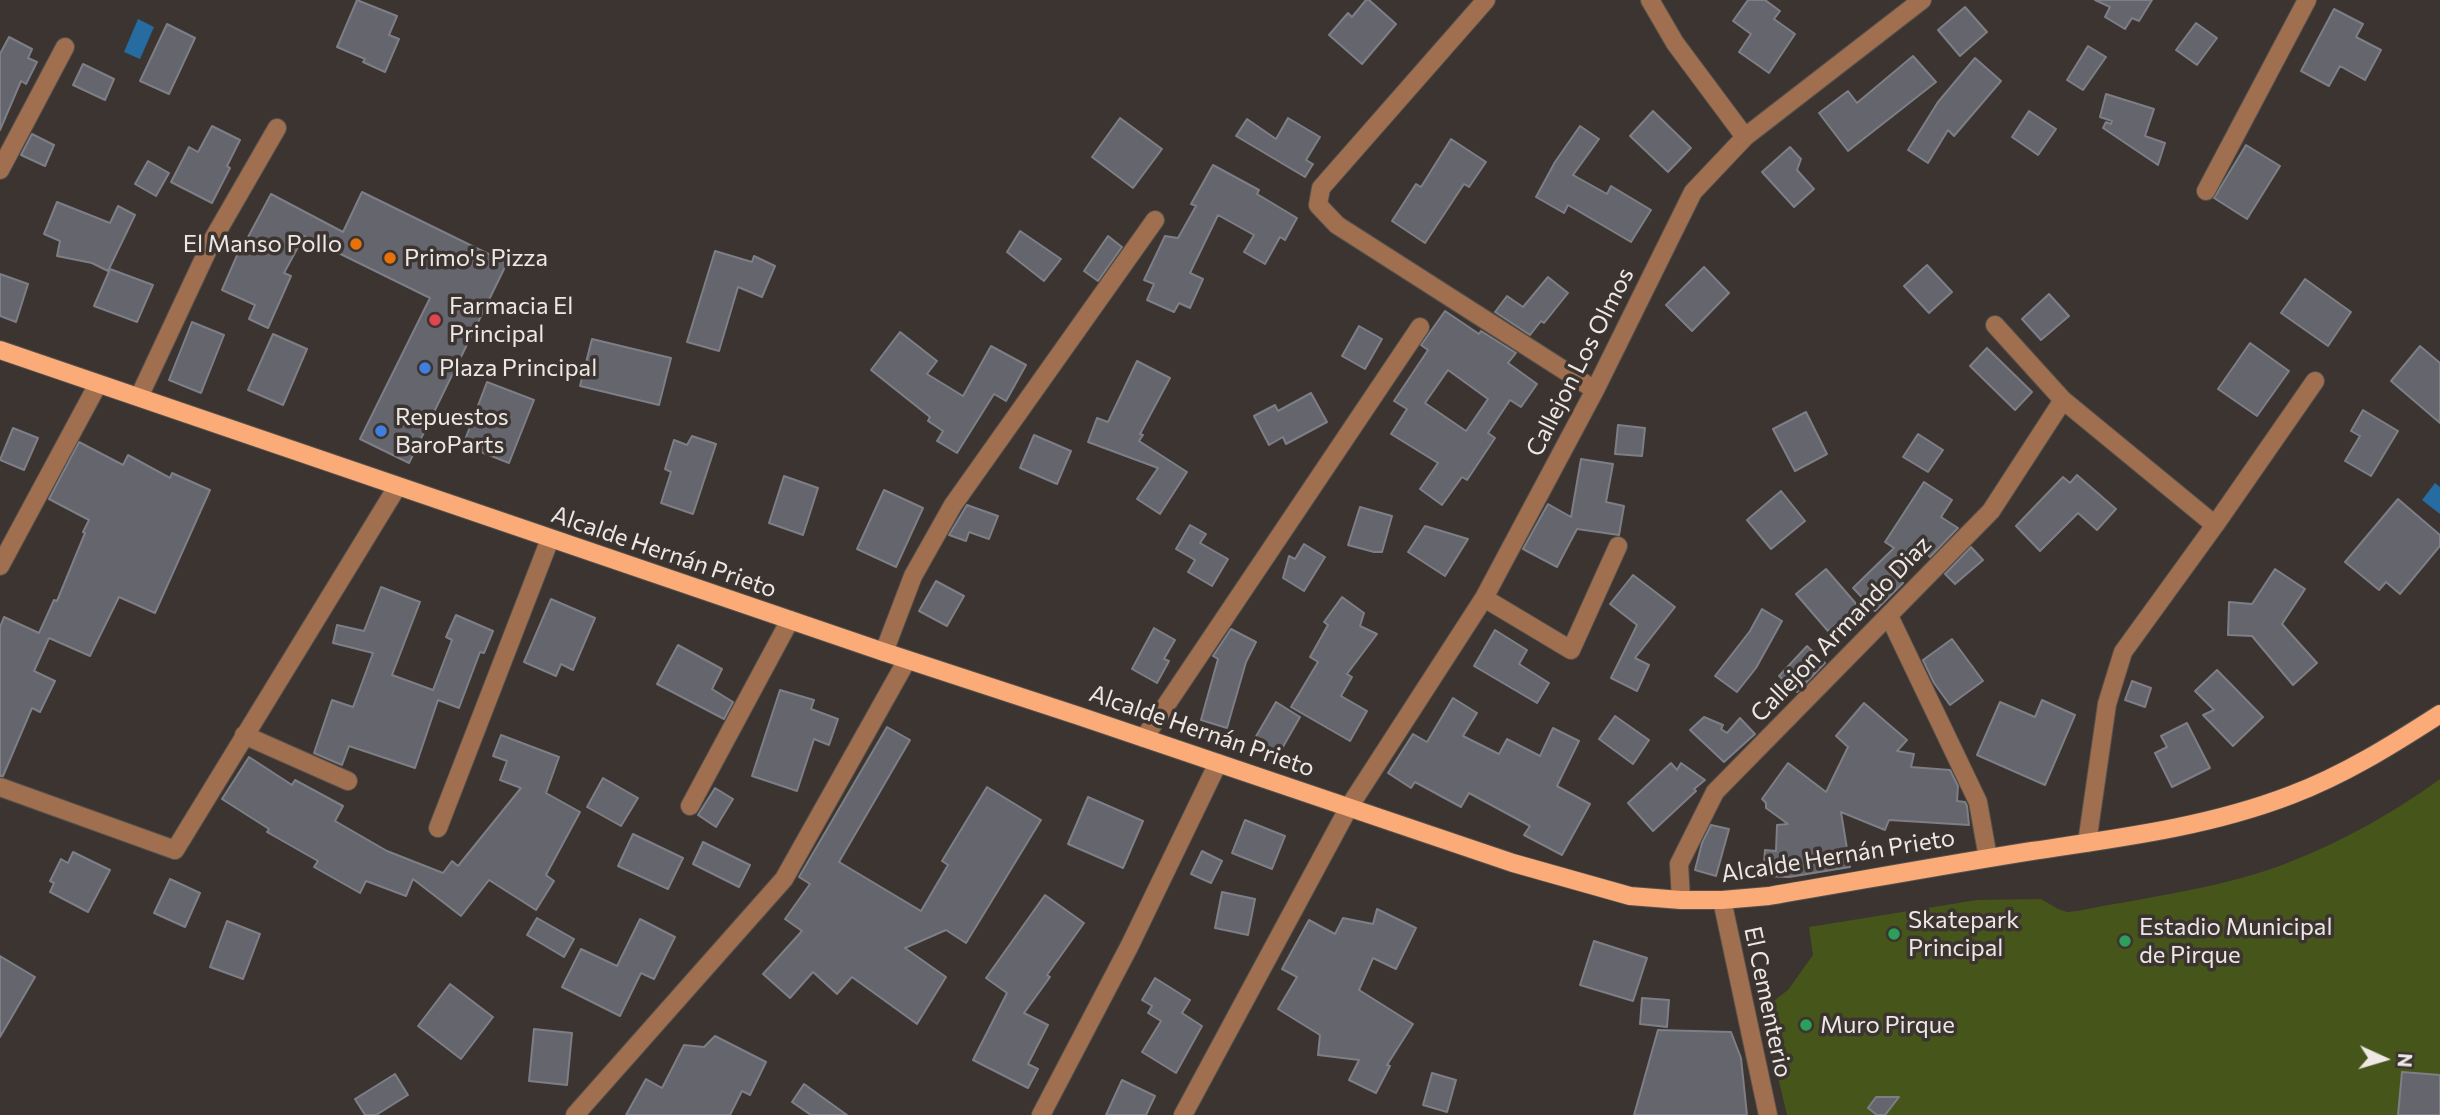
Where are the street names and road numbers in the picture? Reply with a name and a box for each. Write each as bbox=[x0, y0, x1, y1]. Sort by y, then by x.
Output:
street label: Callejon Los Olmos bbox=[1520, 263, 1640, 461]
street label: Alcalde Hernán Prieto bbox=[548, 500, 780, 604]
street label: Callejon Armando Diaz bbox=[1745, 530, 1937, 728]
street label: Alcalde Hernán Prieto bbox=[1086, 679, 1318, 783]
street label: Alcalde Hernán Prieto bbox=[1719, 823, 1957, 889]
street label: El Cementerio bbox=[1738, 924, 1798, 1080]

